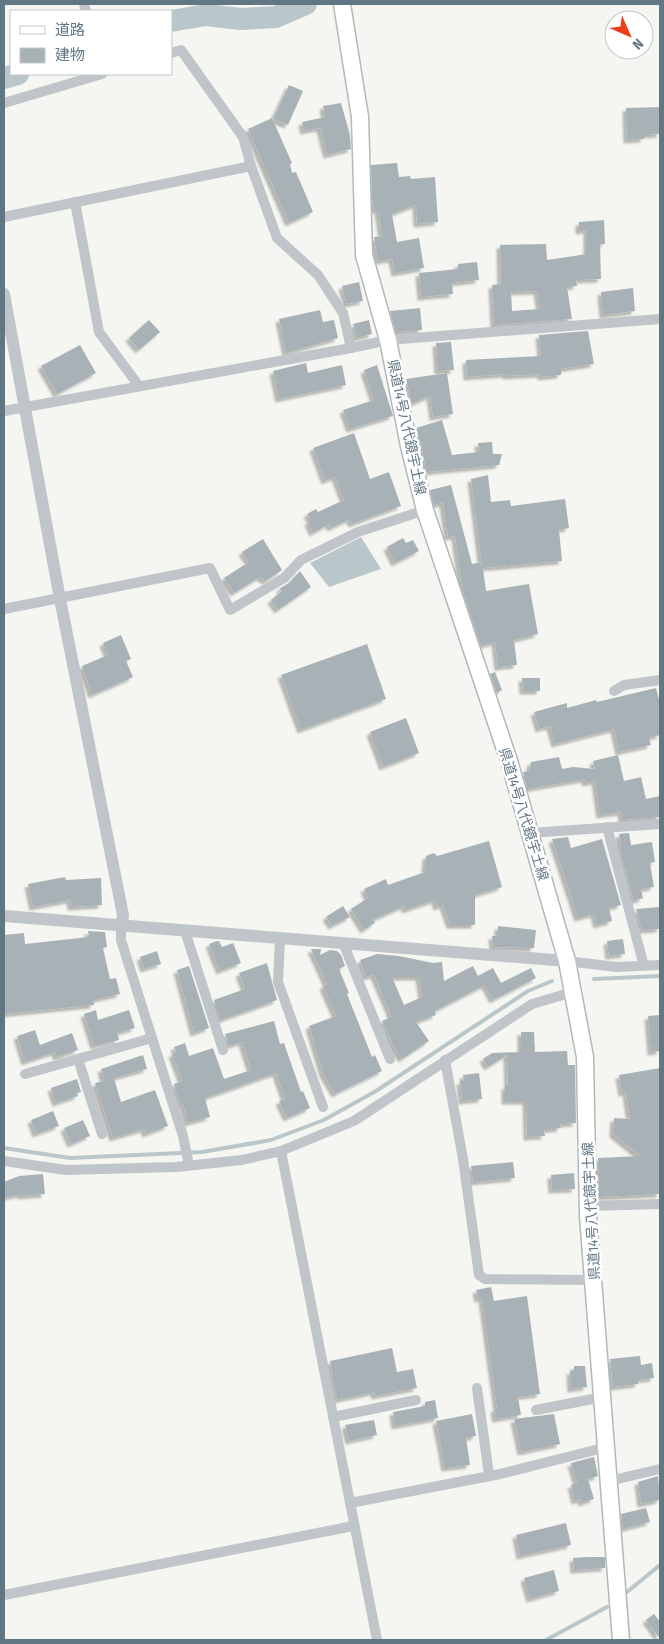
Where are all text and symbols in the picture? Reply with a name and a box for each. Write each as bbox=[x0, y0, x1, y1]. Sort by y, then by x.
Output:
legend bbox=[10, 10, 172, 75]
north arrow bbox=[604, 10, 654, 60]
text: 道路 bbox=[55, 21, 85, 39]
text: N bbox=[629, 35, 647, 53]
text: 建物 bbox=[55, 46, 85, 64]
street label: 県道14号八代鏡宇土線 bbox=[384, 358, 429, 496]
street label: 県道14号八代鏡宇土線 bbox=[495, 746, 552, 883]
street label: 県道14号八代鏡宇土線 bbox=[579, 1141, 604, 1280]

